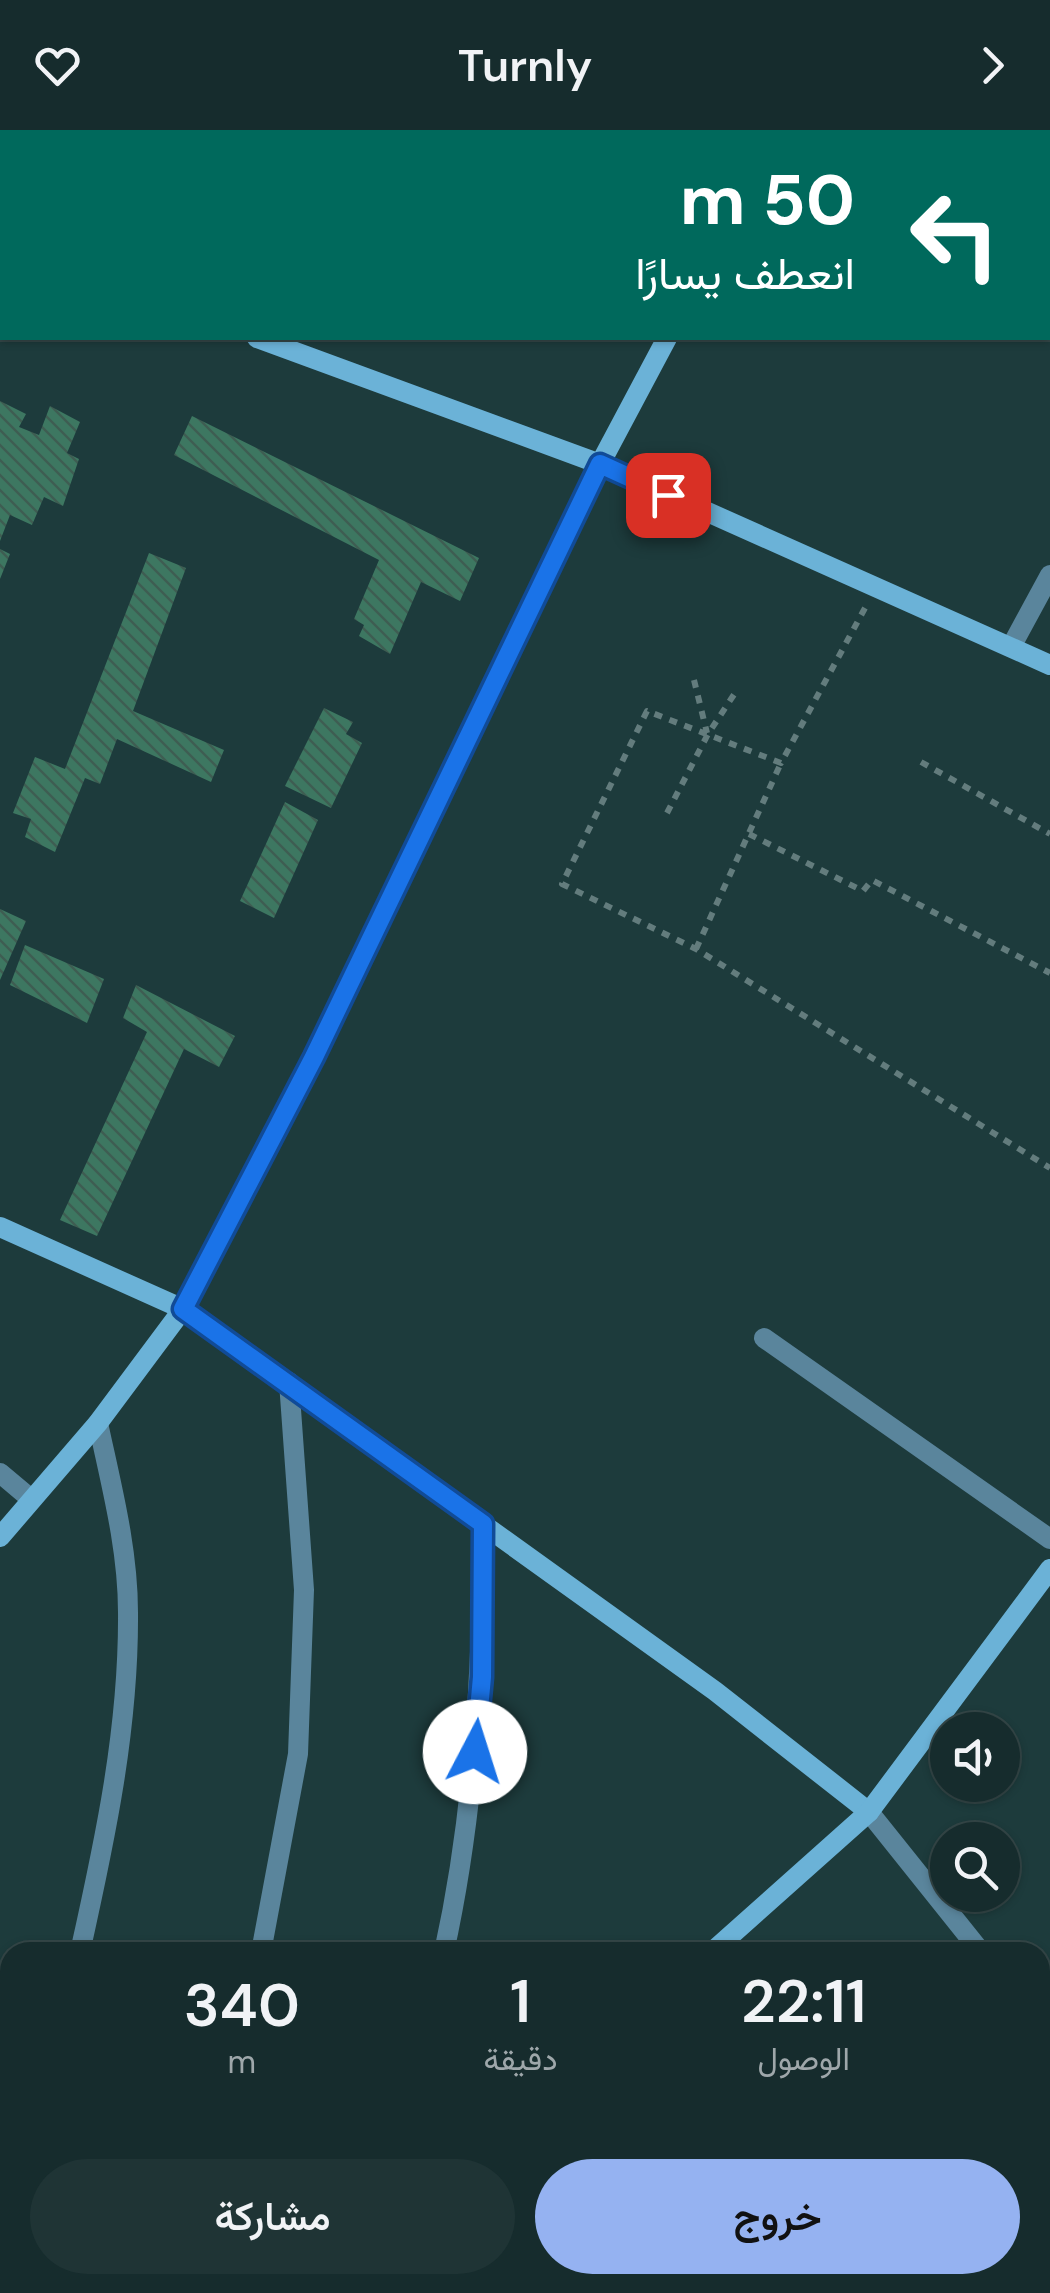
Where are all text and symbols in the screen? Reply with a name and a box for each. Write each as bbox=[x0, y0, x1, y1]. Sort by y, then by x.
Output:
text: Turnly bbox=[458, 36, 592, 95]
icon: heart bbox=[30, 38, 85, 93]
icon: forward bbox=[965, 38, 1020, 93]
text: 50 m bbox=[680, 155, 855, 246]
icon: left bbox=[890, 170, 1020, 300]
text: انعطف يسارًا bbox=[635, 244, 855, 303]
pin bbox=[626, 453, 711, 538]
icon: arrive bbox=[641, 468, 696, 523]
position arrow bbox=[423, 1700, 527, 1804]
map controls bbox=[930, 1712, 1020, 1912]
button: sound bbox=[930, 1712, 1020, 1802]
button: search bbox=[930, 1822, 1020, 1912]
text: 1 bbox=[510, 1962, 531, 2041]
text: 22:11 bbox=[741, 1962, 866, 2041]
text: 340 bbox=[184, 1966, 300, 2045]
text: دقيقة bbox=[483, 2038, 557, 2080]
text: الوصول bbox=[758, 2038, 850, 2080]
text: m bbox=[227, 2041, 256, 2083]
button: مشاركة bbox=[30, 2159, 515, 2274]
button: خروج bbox=[535, 2159, 1020, 2274]

